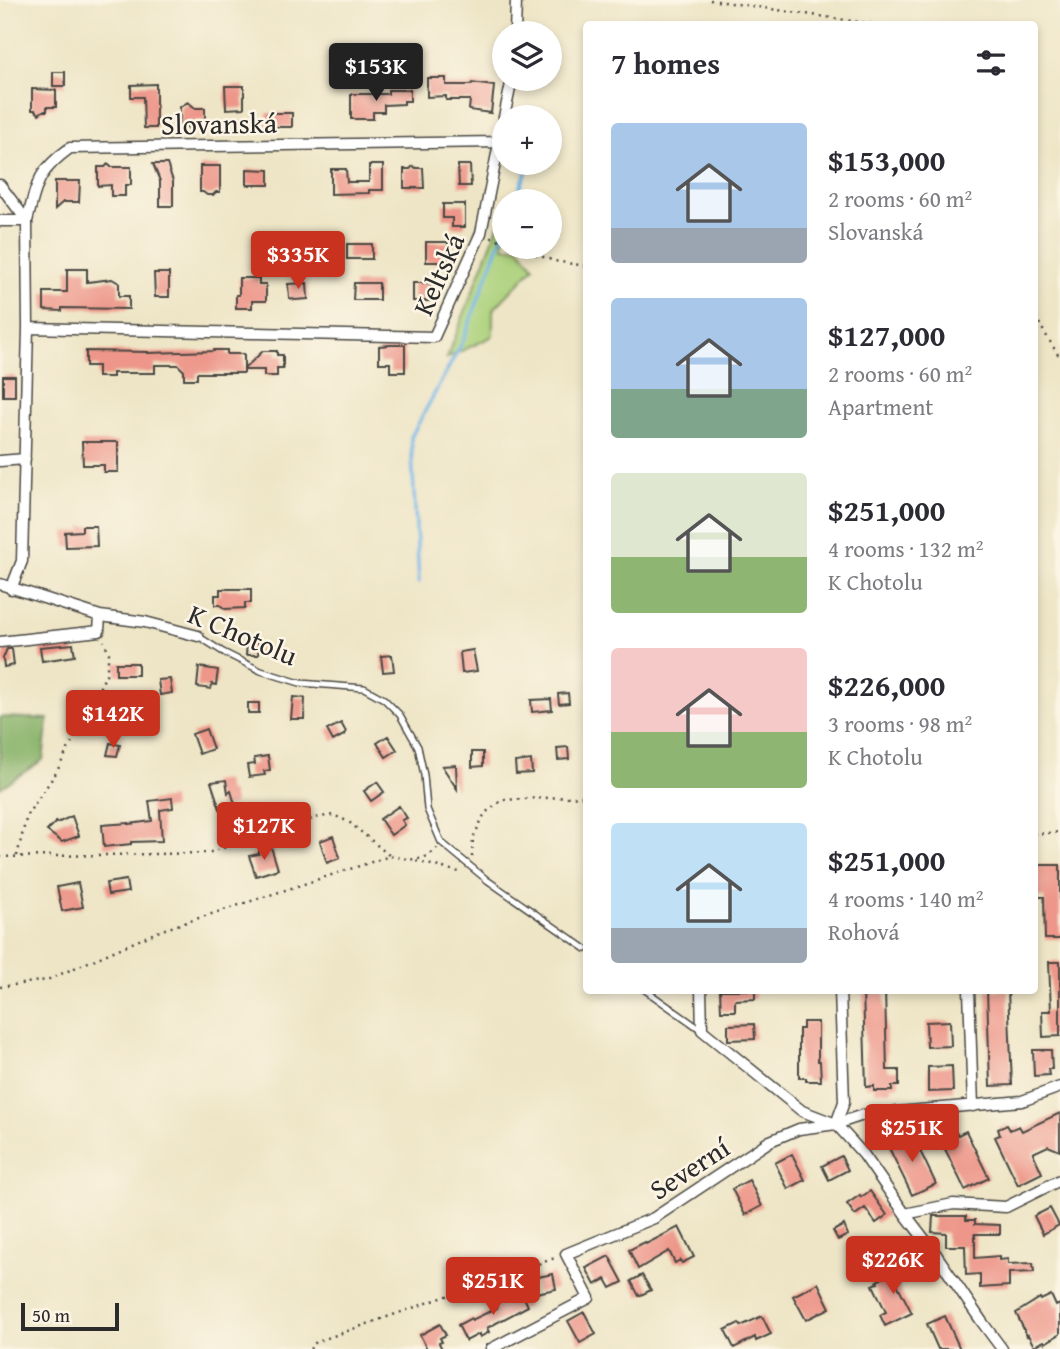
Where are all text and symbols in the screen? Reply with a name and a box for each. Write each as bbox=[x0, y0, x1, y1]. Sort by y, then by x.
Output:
map controls bbox=[492, 21, 562, 259]
button: layers bbox=[492, 21, 562, 91]
text: 7 homes bbox=[611, 41, 720, 85]
pin: $153K bbox=[327, 43, 425, 103]
icon: filters bbox=[972, 44, 1010, 82]
text: $153K bbox=[345, 49, 407, 82]
street label: Slovanská bbox=[161, 101, 278, 145]
button: + bbox=[492, 105, 562, 175]
text: $153,000 bbox=[828, 138, 945, 182]
icon: home bbox=[667, 151, 751, 235]
text: 2 rooms · 60 m² bbox=[828, 182, 972, 215]
button: − bbox=[492, 189, 562, 259]
text: Slovanská bbox=[828, 215, 923, 248]
street label: Keltská bbox=[402, 226, 475, 322]
pin: $335K bbox=[249, 232, 347, 291]
text: $335K bbox=[267, 237, 329, 270]
text: $127,000 bbox=[828, 313, 945, 357]
icon: home bbox=[667, 326, 751, 410]
text: 2 rooms · 60 m² bbox=[828, 357, 972, 390]
text: Apartment bbox=[828, 390, 933, 423]
text: $251,000 bbox=[828, 488, 945, 532]
icon: home bbox=[667, 501, 751, 585]
text: 4 rooms · 132 m² bbox=[828, 532, 983, 565]
text: K Chotolu bbox=[828, 565, 923, 598]
street label: K Chotolu bbox=[182, 593, 304, 675]
text: $226,000 bbox=[828, 663, 945, 707]
icon: home bbox=[667, 676, 751, 760]
pin: $142K bbox=[64, 690, 162, 750]
text: $142K bbox=[82, 696, 144, 729]
text: 3 rooms · 98 m² bbox=[828, 707, 972, 740]
text: K Chotolu bbox=[828, 740, 923, 773]
pin: $127K bbox=[215, 802, 313, 862]
text: $127K bbox=[233, 808, 295, 841]
text: $251,000 bbox=[828, 838, 945, 882]
icon: home bbox=[667, 851, 751, 935]
text: 4 rooms · 140 m² bbox=[828, 882, 983, 915]
text: Rohová bbox=[828, 915, 900, 948]
pin: $251K bbox=[863, 1104, 961, 1164]
text: $251K bbox=[881, 1110, 943, 1143]
street label: Severní bbox=[641, 1126, 738, 1209]
pin: $226K bbox=[844, 1236, 942, 1296]
text: $226K bbox=[862, 1242, 924, 1275]
pin: $251K bbox=[444, 1258, 542, 1317]
text: $251K bbox=[462, 1263, 524, 1296]
scale bar bbox=[21, 1300, 119, 1332]
text: 50 m bbox=[32, 1301, 70, 1329]

